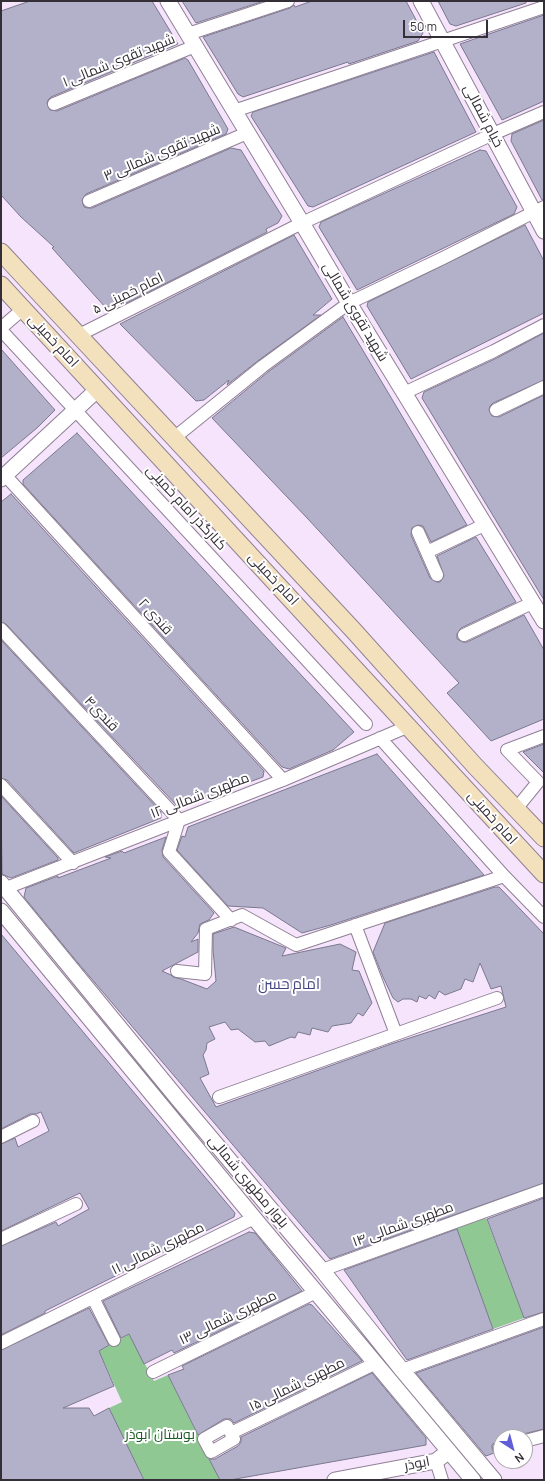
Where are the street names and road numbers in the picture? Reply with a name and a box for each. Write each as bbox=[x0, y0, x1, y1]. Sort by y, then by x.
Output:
street label: شهید تقوی شمالی ۱ bbox=[60, 31, 178, 91]
street label: خیام شمالی bbox=[459, 82, 507, 150]
street label: شهید تقوی شمالی ۳ bbox=[101, 121, 223, 185]
street label: شهید تقوی شمالی bbox=[319, 259, 391, 365]
street label: امام خمینی ۵ bbox=[90, 270, 166, 318]
street label: امام خمینی bbox=[24, 311, 82, 371]
street label: کنارگذر امام خمینی bbox=[142, 462, 230, 554]
street label: امام خمینی bbox=[244, 549, 302, 609]
street label: قندی ۲ bbox=[134, 595, 176, 639]
street label: قندی۴ bbox=[81, 693, 121, 735]
street label: مطهری شمالی ۱۲ bbox=[148, 769, 252, 823]
street label: امام خمینی bbox=[464, 788, 520, 848]
street label: بلوار مطهری شمالی bbox=[204, 1132, 292, 1232]
street label: مطهری شمالی ۱۴ bbox=[350, 1199, 456, 1251]
street label: مطهری شمالی ۱۱ bbox=[109, 1219, 207, 1279]
street label: مطهری شمالی ۱۳ bbox=[177, 1287, 279, 1349]
street label: مطهری شمالی ۱۵ bbox=[246, 1355, 348, 1415]
street label: ابوذر bbox=[403, 1453, 431, 1475]

